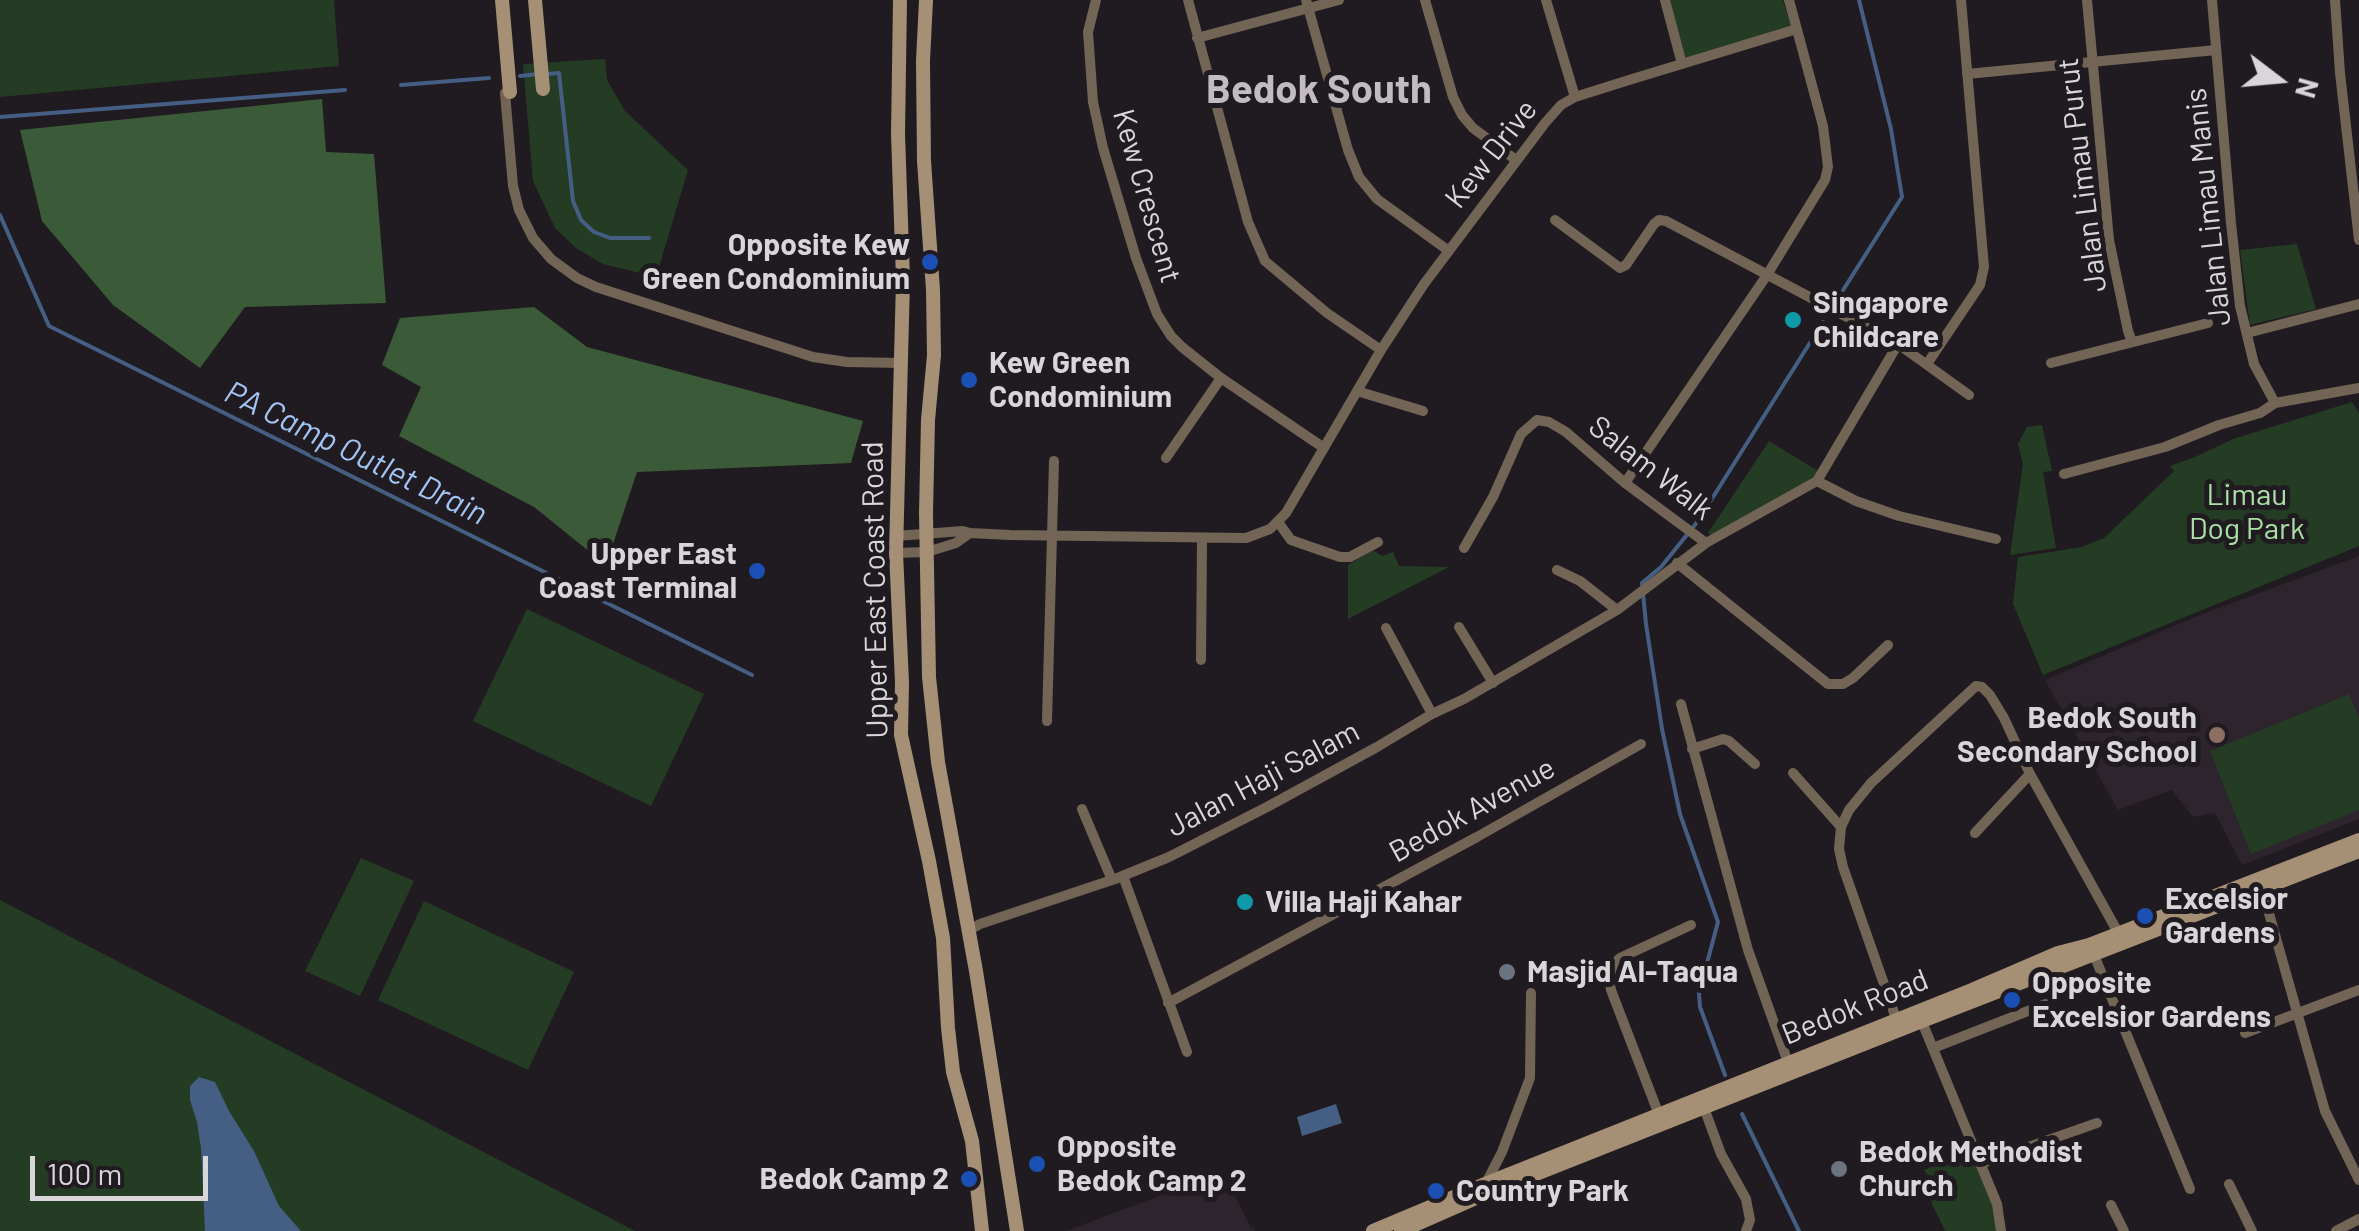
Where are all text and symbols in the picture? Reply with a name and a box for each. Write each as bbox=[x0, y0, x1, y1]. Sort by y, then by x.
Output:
north arrow bbox=[2229, 30, 2329, 130]
street label: Jalan Limau Purut bbox=[2050, 56, 2114, 294]
district label: Bedok South bbox=[1206, 66, 1432, 114]
text: N bbox=[2289, 75, 2327, 102]
street label: Jalan Limau Manis bbox=[2178, 86, 2238, 328]
street label: Kew Drive bbox=[1437, 93, 1545, 215]
street label: Kew Crescent bbox=[1105, 105, 1189, 287]
place label: Opposite Kew Green Condominium bbox=[642, 227, 910, 298]
marker: Opposite Kew Green Condominium bbox=[919, 251, 941, 273]
place label: Singapore Childcare bbox=[1813, 285, 1949, 356]
marker: Singapore Childcare bbox=[1782, 309, 1804, 331]
place label: Kew Green Condominium bbox=[989, 345, 1172, 416]
marker: Kew Green Condominium bbox=[958, 369, 980, 391]
water label: PA Camp Outlet Drain bbox=[219, 373, 493, 533]
street label: Salam Walk bbox=[1582, 408, 1720, 528]
street label: Upper East Coast Road bbox=[854, 441, 896, 739]
park label: Limau Dog Park bbox=[2189, 477, 2305, 548]
place label: Upper East Coast Terminal bbox=[539, 536, 737, 606]
marker: Upper East Coast Terminal bbox=[746, 560, 768, 582]
place label: Bedok South Secondary School bbox=[1957, 700, 2197, 770]
street label: Jalan Haji Salam bbox=[1161, 713, 1365, 845]
marker: Bedok South Secondary School bbox=[2206, 724, 2228, 746]
street label: Bedok Avenue bbox=[1383, 750, 1561, 870]
place label: Excelsior Gardens bbox=[2165, 881, 2288, 952]
place label: Villa Haji Kahar bbox=[1265, 884, 1462, 920]
marker: Villa Haji Kahar bbox=[1234, 891, 1256, 913]
marker: Excelsior Gardens bbox=[2134, 905, 2156, 927]
place label: Masjid Al-Taqua bbox=[1527, 954, 1738, 990]
marker: Masjid Al-Taqua bbox=[1496, 961, 1518, 983]
street label: Bedok Road bbox=[1776, 961, 1934, 1053]
place label: Opposite Excelsior Gardens bbox=[2032, 965, 2271, 1036]
marker: Opposite Excelsior Gardens bbox=[2001, 989, 2023, 1011]
place label: Opposite Bedok Camp 2 bbox=[1057, 1129, 1247, 1200]
place label: Bedok Methodist Church bbox=[1859, 1134, 2083, 1204]
scale bar bbox=[35, 1136, 212, 1198]
marker: Opposite Bedok Camp 2 bbox=[1026, 1153, 1048, 1175]
text: 100 m bbox=[47, 1155, 122, 1191]
marker: Bedok Methodist Church bbox=[1828, 1158, 1850, 1180]
place label: Bedok Camp 2 bbox=[759, 1161, 949, 1197]
marker: Bedok Camp 2 bbox=[958, 1168, 980, 1190]
place label: Country Park bbox=[1456, 1173, 1629, 1209]
marker: Country Park bbox=[1425, 1180, 1447, 1202]

